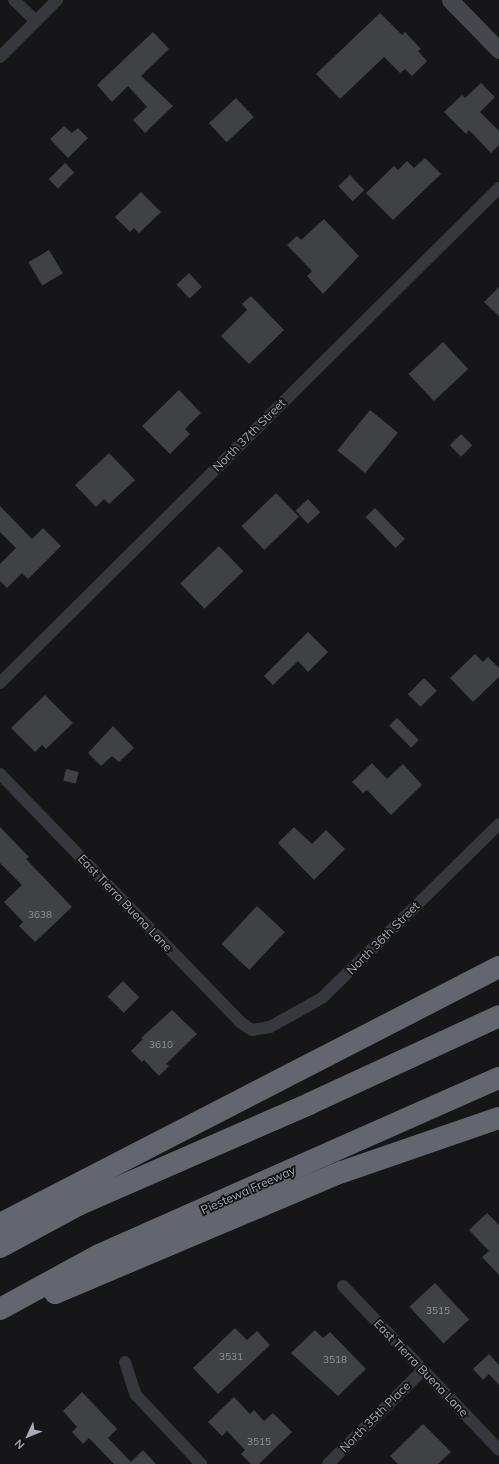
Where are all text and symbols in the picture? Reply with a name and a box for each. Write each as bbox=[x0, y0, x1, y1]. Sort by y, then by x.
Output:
street label: North 37th Street bbox=[210, 396, 288, 474]
street label: East Tierra Buena Lane bbox=[75, 852, 175, 954]
street label: North 36th Street bbox=[344, 899, 422, 977]
house number: 3638 bbox=[28, 909, 52, 921]
house number: 3610 bbox=[149, 1039, 173, 1051]
street label: Piestewa Freeway bbox=[198, 1163, 298, 1217]
house number: 3515 bbox=[426, 1305, 450, 1317]
street label: East Tierra Buena Lane bbox=[371, 1317, 471, 1419]
house number: 3531 bbox=[219, 1351, 243, 1363]
house number: 3518 bbox=[323, 1354, 347, 1366]
street label: North 35th Place bbox=[337, 1379, 413, 1455]
north arrow bbox=[8, 1416, 48, 1456]
text: N bbox=[11, 1436, 27, 1452]
house number: 3515 bbox=[247, 1436, 271, 1448]

